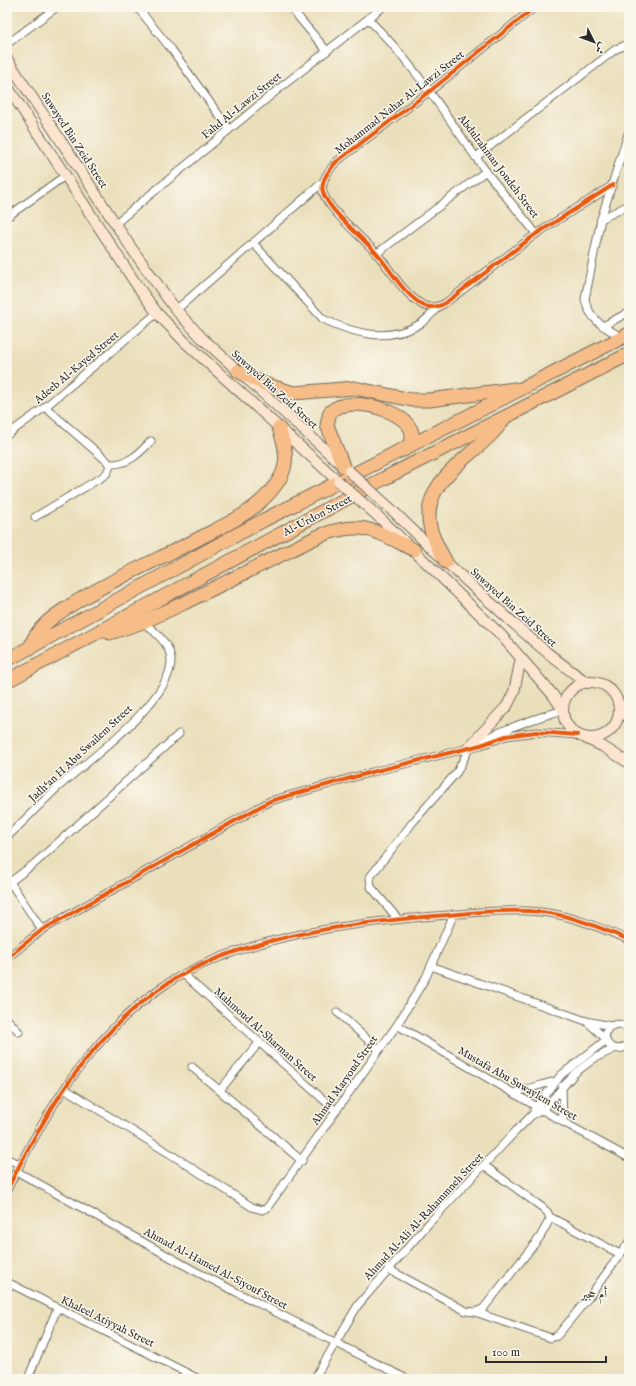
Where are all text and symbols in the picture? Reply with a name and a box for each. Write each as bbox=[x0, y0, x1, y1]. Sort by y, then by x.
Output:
north arrow bbox=[574, 22, 614, 62]
text: ش bbox=[592, 39, 610, 57]
street label: Mohammad Nahar Al-Lawzi Street bbox=[332, 48, 467, 158]
street label: Fahd Al-Lawzi Street bbox=[199, 69, 285, 142]
street label: Suwayed Bin Zeid Street bbox=[38, 90, 111, 191]
street label: Abdulrahman Joudeh Street bbox=[454, 111, 542, 221]
street label: Adeeb Al-Kayed Street bbox=[31, 328, 122, 408]
street label: Suwayed Bin Zeid Street bbox=[228, 347, 321, 432]
street label: Al-Urdon Street bbox=[280, 492, 354, 540]
street label: Suwayed Bin Zeid Street bbox=[467, 565, 560, 650]
street label: Jadh‘an H Abu Swailem Street bbox=[25, 702, 136, 807]
street label: Mahmoud Al-Sharman Street bbox=[211, 985, 320, 1085]
street label: Ahmad Maryoud Street bbox=[308, 1033, 381, 1129]
street label: Mustafa Abu Suwaylem Street bbox=[455, 1044, 580, 1124]
street label: Ahmad Al-Ali Al-Rahammneh Street bbox=[360, 1150, 487, 1284]
street label: Ahmad Al-Hamed Al-Siyouf Street bbox=[140, 1224, 290, 1313]
district label: أم حجير bbox=[579, 1286, 607, 1305]
street label: Khaleel Atiyyah Street bbox=[59, 1293, 157, 1351]
scale bar bbox=[486, 1338, 606, 1364]
text: 100 m bbox=[492, 1345, 520, 1360]

